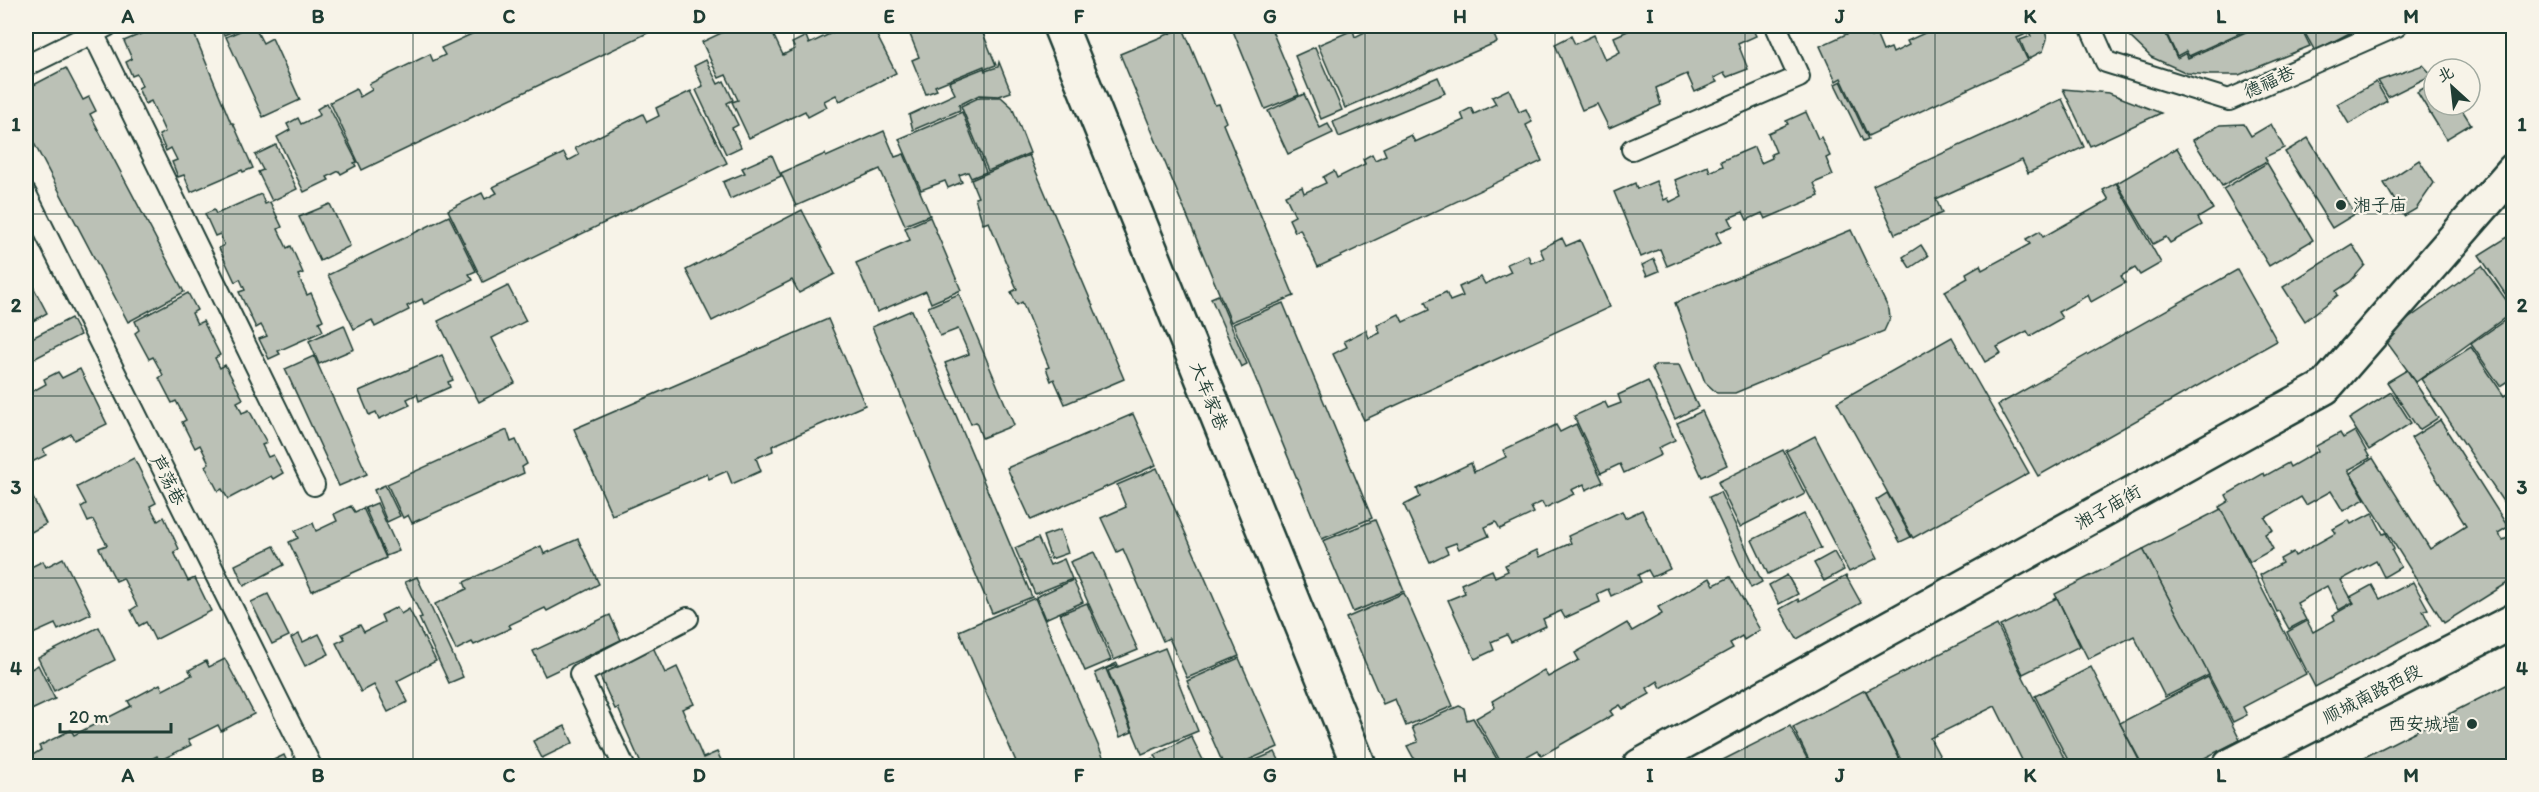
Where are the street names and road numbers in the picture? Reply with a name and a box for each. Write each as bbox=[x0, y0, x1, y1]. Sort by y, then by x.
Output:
street label: 德福巷 bbox=[2240, 61, 2298, 103]
street label: 大车家巷 bbox=[1185, 359, 1233, 433]
street label: 芦荡巷 bbox=[146, 451, 190, 509]
street label: 湘子庙街 bbox=[2071, 480, 2145, 534]
street label: 顺城南路西段 bbox=[2319, 660, 2425, 728]

